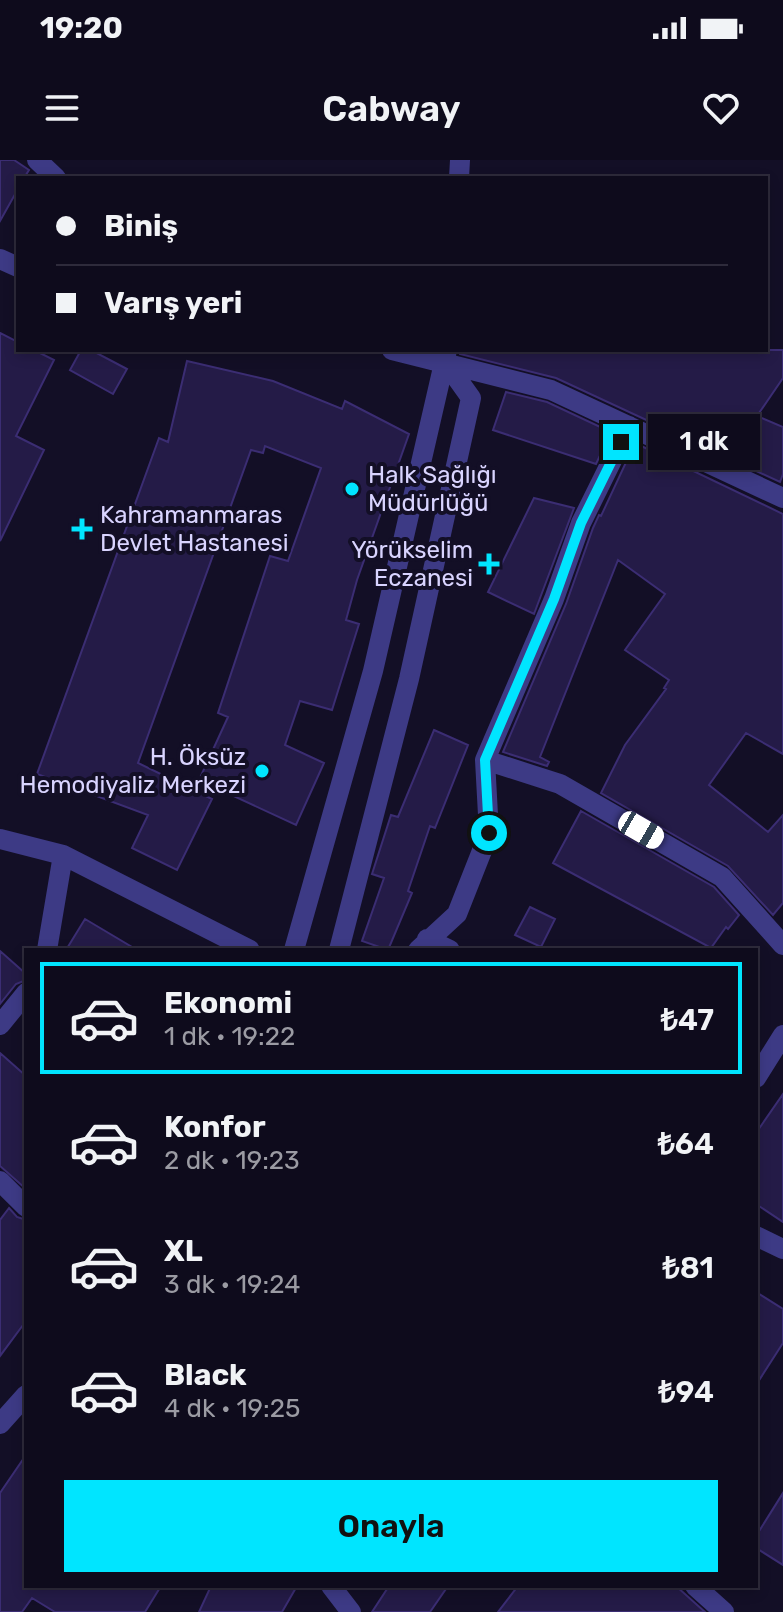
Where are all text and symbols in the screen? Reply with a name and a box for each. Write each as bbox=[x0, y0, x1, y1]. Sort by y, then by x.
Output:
text: 19:20 bbox=[40, 10, 123, 46]
icon: menu bbox=[40, 86, 84, 130]
icon: heart bbox=[699, 86, 743, 130]
text: Cabway bbox=[322, 87, 461, 130]
text: Biniş bbox=[104, 208, 178, 244]
text: Varış yeri bbox=[104, 285, 242, 321]
callout: 1 dk bbox=[649, 414, 761, 470]
route end bbox=[603, 424, 639, 460]
text: 1 dk bbox=[679, 426, 729, 457]
place label: Halk Sağlığı Müdürlüğü bbox=[368, 461, 497, 517]
marker: Halk Sağlığı Müdürlüğü bbox=[343, 480, 361, 498]
place label: Kahramanmaras Devlet Hastanesi bbox=[100, 501, 289, 557]
marker: Kahramanmaras Devlet Hastanesi bbox=[71, 518, 93, 540]
place label: Yörükselim Eczanesi bbox=[351, 536, 473, 592]
marker: Yörükselim Eczanesi bbox=[480, 555, 498, 573]
place label: H. Öksüz Hemodiyaliz Merkezi bbox=[20, 743, 246, 799]
marker: H. Öksüz Hemodiyaliz Merkezi bbox=[253, 762, 271, 780]
car bbox=[614, 808, 668, 852]
route start bbox=[471, 815, 507, 851]
icon: car bbox=[68, 982, 140, 1054]
text: Ekonomi bbox=[164, 985, 292, 1021]
text: ₺47 bbox=[661, 1002, 714, 1038]
text: 1 dk · 19:22 bbox=[164, 1021, 295, 1052]
icon: car bbox=[68, 1106, 140, 1178]
text: Konfor bbox=[164, 1109, 266, 1145]
text: ₺64 bbox=[658, 1126, 714, 1162]
text: 2 dk · 19:23 bbox=[164, 1145, 300, 1176]
icon: car bbox=[68, 1230, 140, 1302]
text: XL bbox=[164, 1233, 203, 1269]
text: ₺81 bbox=[662, 1250, 714, 1286]
text: 3 dk · 19:24 bbox=[164, 1269, 300, 1300]
icon: car bbox=[68, 1354, 140, 1426]
text: Black bbox=[164, 1357, 247, 1393]
text: ₺94 bbox=[658, 1374, 714, 1410]
text: 4 dk · 19:25 bbox=[164, 1393, 300, 1424]
button: Onayla bbox=[64, 1480, 718, 1572]

